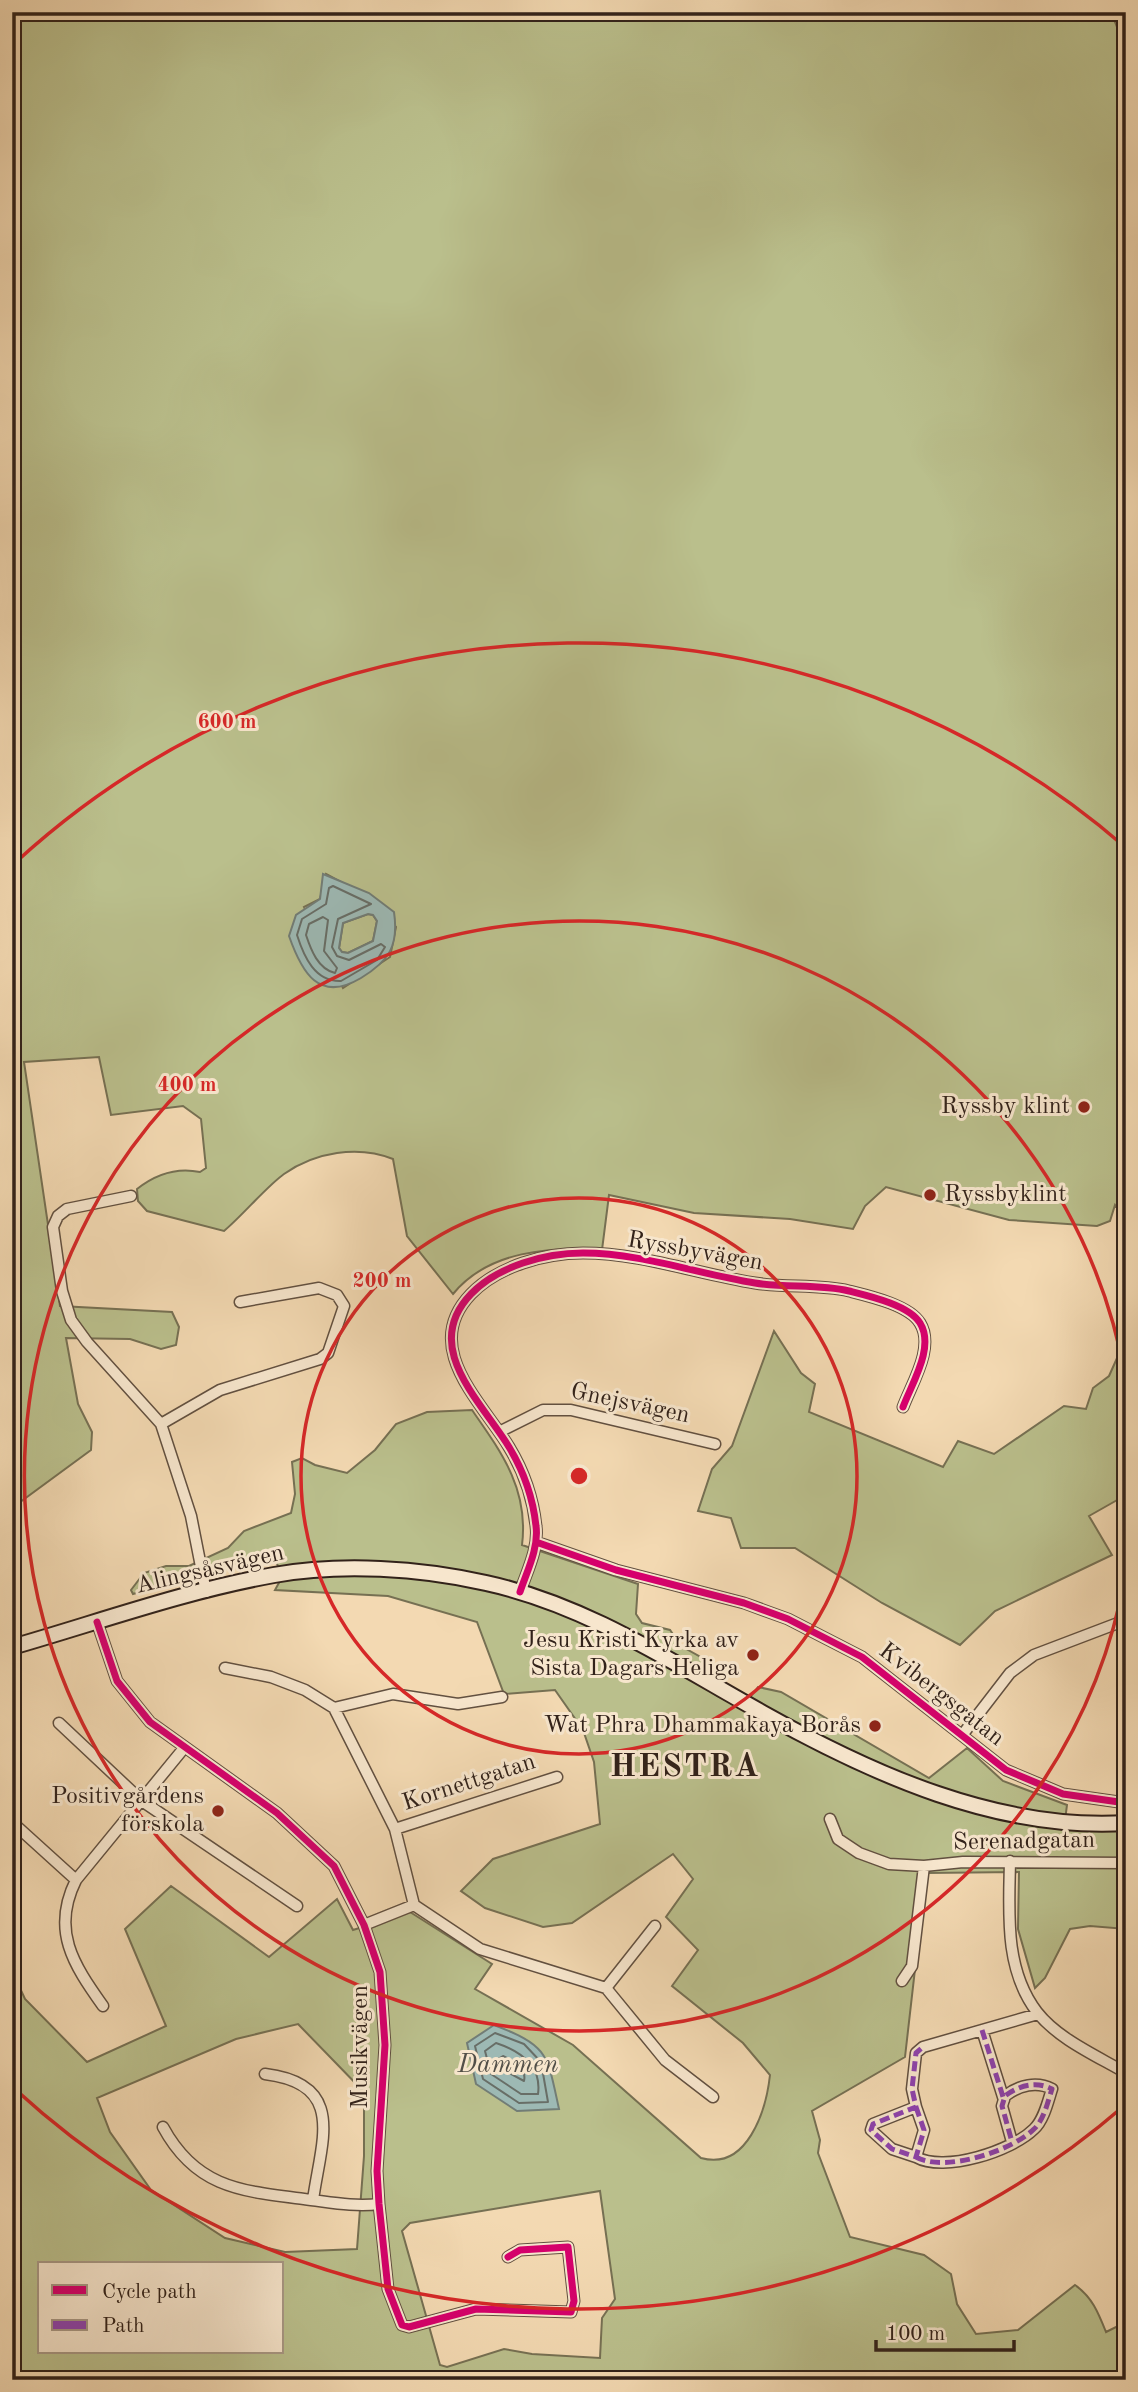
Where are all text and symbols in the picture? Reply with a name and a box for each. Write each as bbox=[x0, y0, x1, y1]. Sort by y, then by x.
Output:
text: 600 m bbox=[197, 712, 257, 733]
text: 400 m bbox=[157, 1075, 217, 1096]
place label: Ryssby klint bbox=[941, 1095, 1070, 1119]
marker: Ryssby klint bbox=[1076, 1099, 1092, 1115]
place label: Ryssbyklint bbox=[944, 1183, 1067, 1207]
marker: Ryssbyklint bbox=[922, 1187, 938, 1203]
street label: Ryssbyvägen bbox=[625, 1228, 765, 1276]
text: 200 m bbox=[352, 1271, 412, 1292]
street label: Gnejsvägen bbox=[568, 1380, 692, 1428]
centre of rings bbox=[567, 1464, 591, 1488]
street label: Alingsåsvägen bbox=[134, 1541, 287, 1599]
place label: Jesu Kristi Kyrka av Sista Dagars Heliga bbox=[523, 1629, 739, 1681]
street label: Kvibergsgatan bbox=[874, 1639, 1008, 1751]
marker: Jesu Kristi Kyrka av Sista Dagars Heliga bbox=[745, 1647, 761, 1663]
place label: Wat Phra Dhammakaya Borås bbox=[544, 1714, 861, 1738]
marker: Wat Phra Dhammakaya Borås bbox=[867, 1718, 883, 1734]
street label: Kornettgatan bbox=[399, 1750, 539, 1816]
district label: HESTRA bbox=[610, 1752, 760, 1784]
place label: Positivgårdens förskola bbox=[51, 1785, 204, 1837]
marker: Positivgårdens förskola bbox=[210, 1803, 226, 1819]
street label: Serenadgatan bbox=[953, 1829, 1095, 1855]
street label: Musikvägen bbox=[349, 1985, 373, 2109]
water label: Dammen bbox=[457, 2052, 559, 2078]
legend bbox=[38, 2262, 284, 2354]
text: Cycle path bbox=[102, 2282, 197, 2303]
scale bar bbox=[876, 2308, 1014, 2352]
text: Path bbox=[102, 2316, 145, 2337]
text: 100 m bbox=[886, 2324, 945, 2345]

